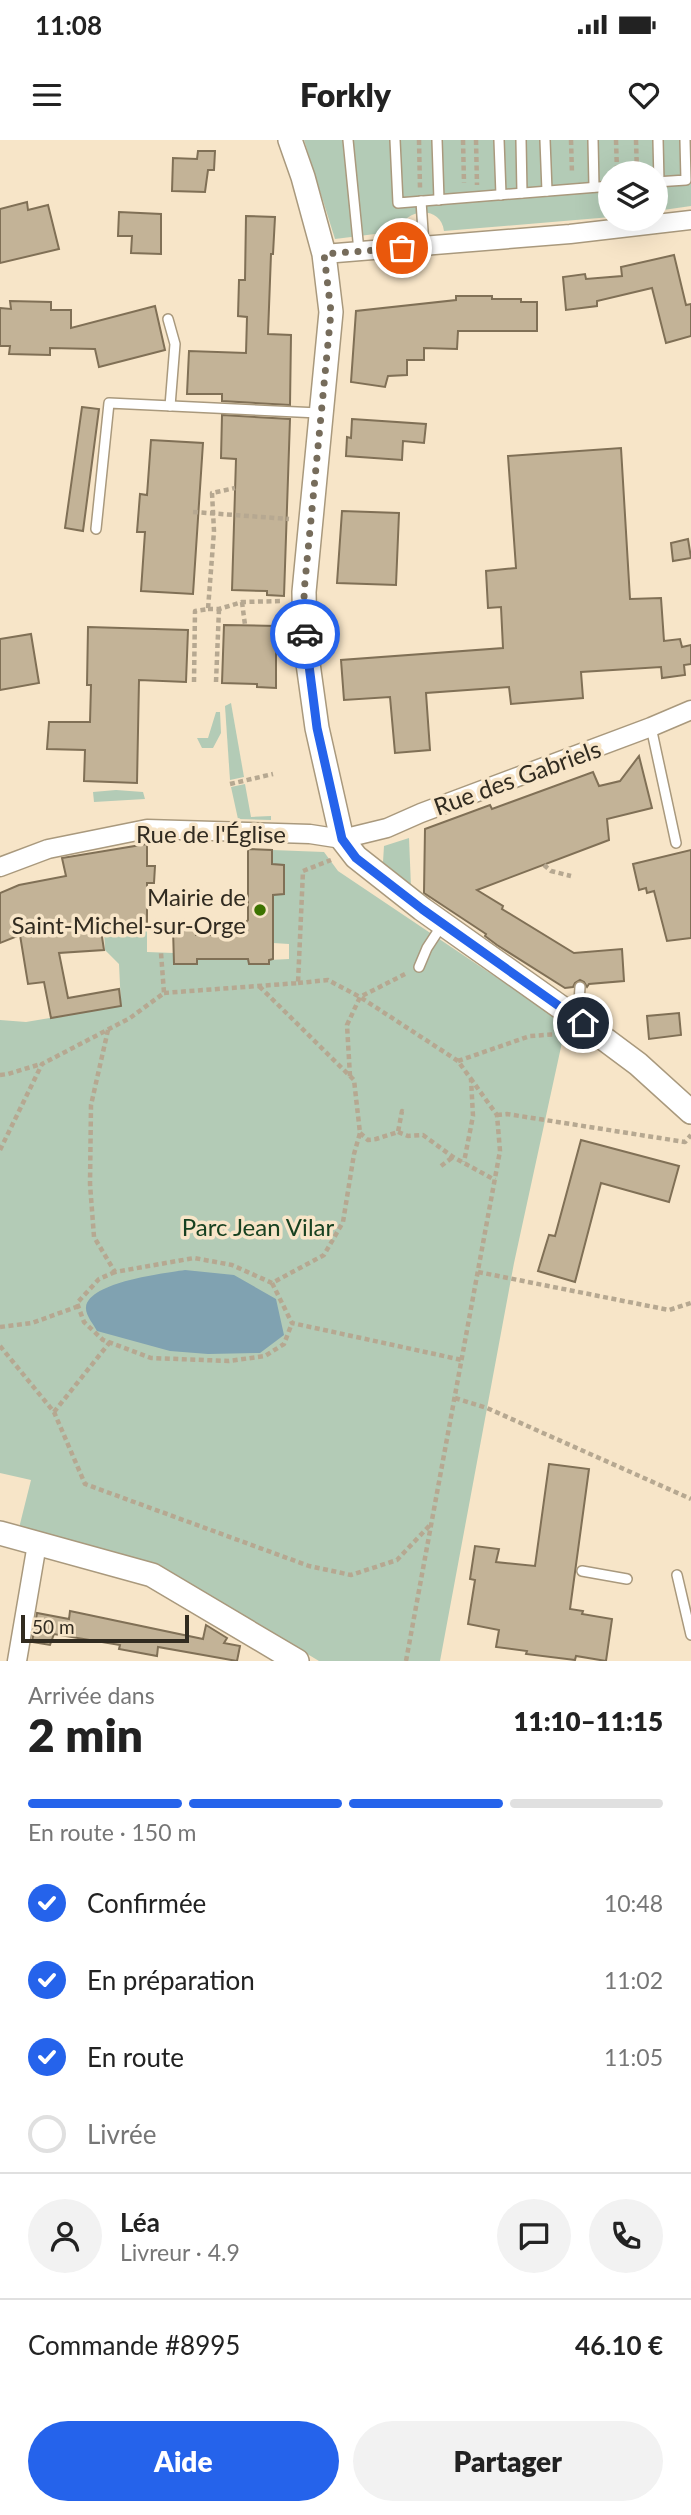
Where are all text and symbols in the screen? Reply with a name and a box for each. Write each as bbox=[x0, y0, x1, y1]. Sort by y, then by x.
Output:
text: 11:08 bbox=[35, 9, 102, 41]
text: Forkly bbox=[300, 75, 391, 114]
icon: menu bbox=[28, 76, 66, 114]
icon: heart bbox=[625, 76, 663, 114]
map controls bbox=[598, 161, 668, 231]
button: layers bbox=[598, 161, 668, 231]
pin bbox=[372, 218, 432, 278]
icon: bag bbox=[383, 229, 421, 267]
courier bbox=[270, 599, 340, 669]
icon: car bbox=[286, 615, 324, 653]
street label: Rue des Gabriels bbox=[430, 733, 604, 821]
street label: Rue de l'Église bbox=[136, 819, 286, 848]
place label: Mairie de Saint-Michel-sur-Orge bbox=[11, 882, 246, 939]
marker: Mairie de Saint-Michel-sur-Orge bbox=[252, 902, 268, 918]
pin bbox=[553, 993, 613, 1053]
icon: home bbox=[564, 1004, 602, 1042]
park label: Parc Jean Vilar bbox=[182, 1212, 334, 1241]
scale bar bbox=[21, 1612, 189, 1644]
text: 50 m bbox=[32, 1615, 75, 1638]
text: Arrivée dans bbox=[28, 1681, 155, 1709]
text: 11:10–11:15 bbox=[513, 1705, 663, 1737]
text: 2 min bbox=[28, 1707, 143, 1762]
text: En route · 150 m bbox=[28, 1818, 196, 1846]
icon: check bbox=[28, 1884, 66, 1922]
text: Confirmée bbox=[87, 1887, 206, 1919]
text: 10:48 bbox=[604, 1889, 663, 1917]
icon: check bbox=[28, 1961, 66, 1999]
text: En préparation bbox=[87, 1964, 255, 1996]
text: 11:02 bbox=[604, 1966, 663, 1994]
icon: check bbox=[28, 2038, 66, 2076]
text: En route bbox=[87, 2041, 184, 2073]
text: 11:05 bbox=[604, 2043, 663, 2071]
text: Livrée bbox=[87, 2118, 156, 2150]
button: person bbox=[28, 2199, 102, 2273]
button: chat bbox=[497, 2199, 571, 2273]
button: phone bbox=[589, 2199, 663, 2273]
text: Léa bbox=[120, 2206, 160, 2238]
text: Livreur · 4.9 bbox=[120, 2238, 240, 2266]
text: Commande #8995 bbox=[28, 2329, 240, 2361]
text: 46.10 € bbox=[575, 2329, 663, 2361]
button: Aide bbox=[28, 2421, 339, 2501]
button: Partager bbox=[353, 2421, 663, 2501]

